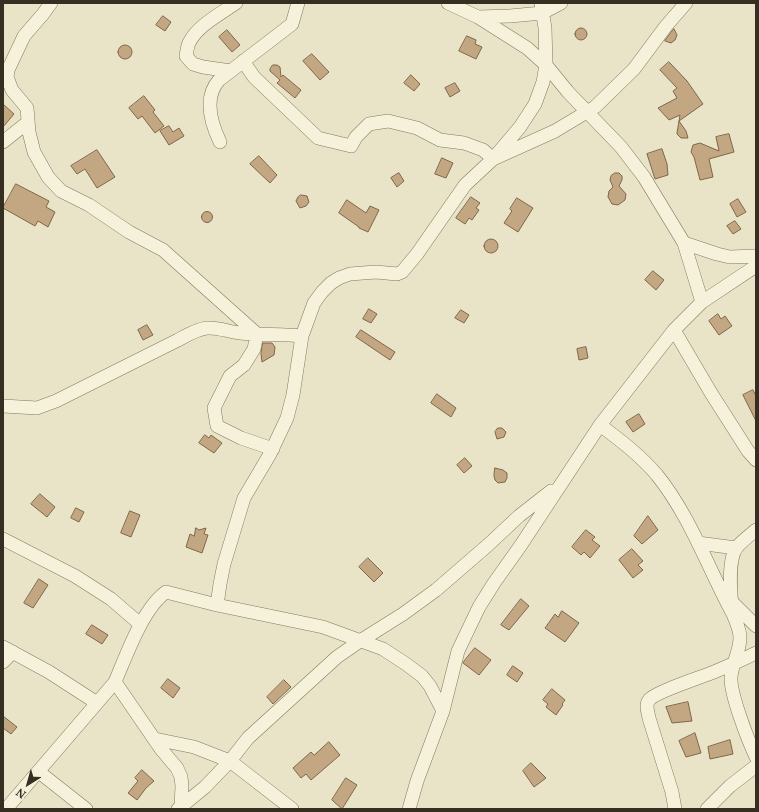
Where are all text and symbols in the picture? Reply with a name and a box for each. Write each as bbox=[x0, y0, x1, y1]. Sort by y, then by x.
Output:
north arrow bbox=[8, 764, 48, 804]
text: N bbox=[13, 785, 28, 803]

